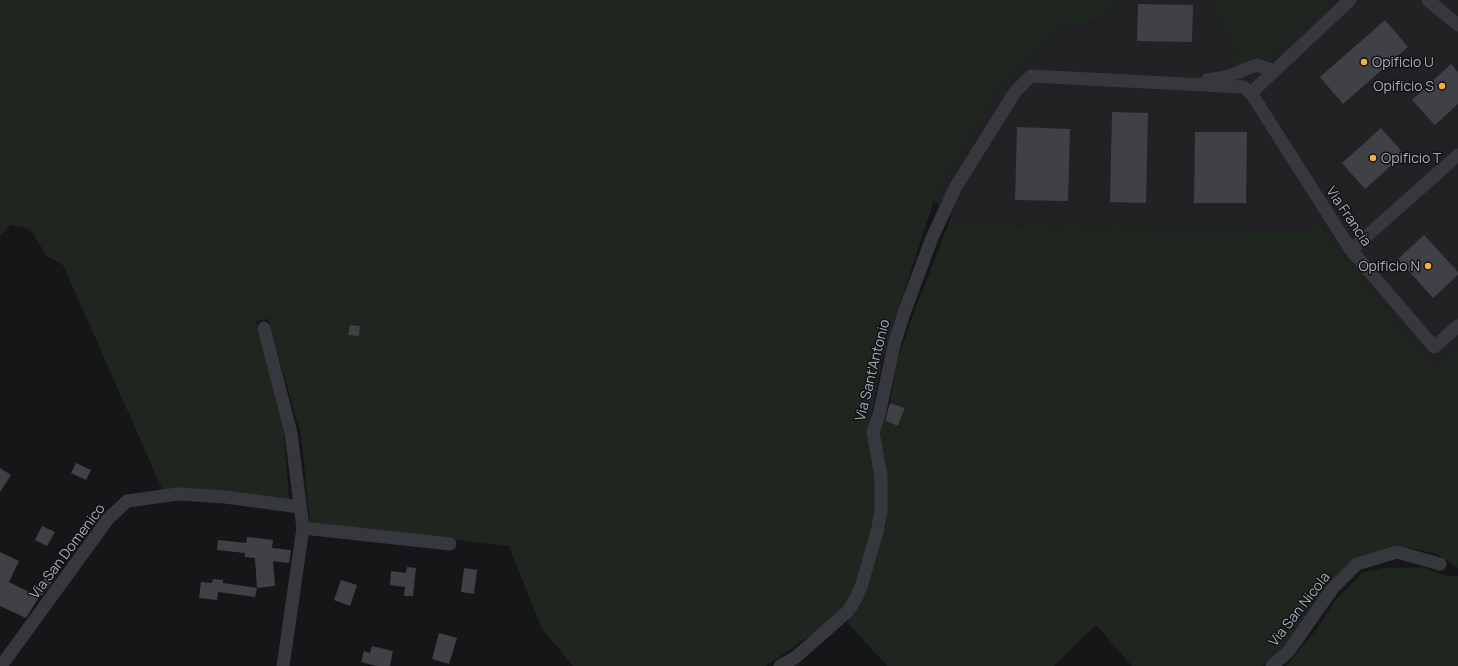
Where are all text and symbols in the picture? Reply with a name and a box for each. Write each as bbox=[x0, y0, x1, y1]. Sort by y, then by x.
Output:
place label: Opificio U bbox=[1372, 52, 1434, 71]
marker: Opificio U bbox=[1359, 57, 1369, 67]
place label: Opificio S bbox=[1373, 76, 1434, 95]
marker: Opificio S bbox=[1437, 81, 1447, 91]
place label: Opificio T bbox=[1381, 148, 1442, 167]
marker: Opificio T bbox=[1368, 153, 1378, 163]
street label: Via Francia bbox=[1322, 182, 1376, 249]
place label: Opificio N bbox=[1358, 256, 1420, 275]
marker: Opificio N bbox=[1423, 261, 1433, 271]
street label: Via Sant'Antonio bbox=[850, 317, 893, 423]
street label: Via San Domenico bbox=[25, 499, 109, 602]
street label: Via San Nicola bbox=[1264, 568, 1334, 650]

